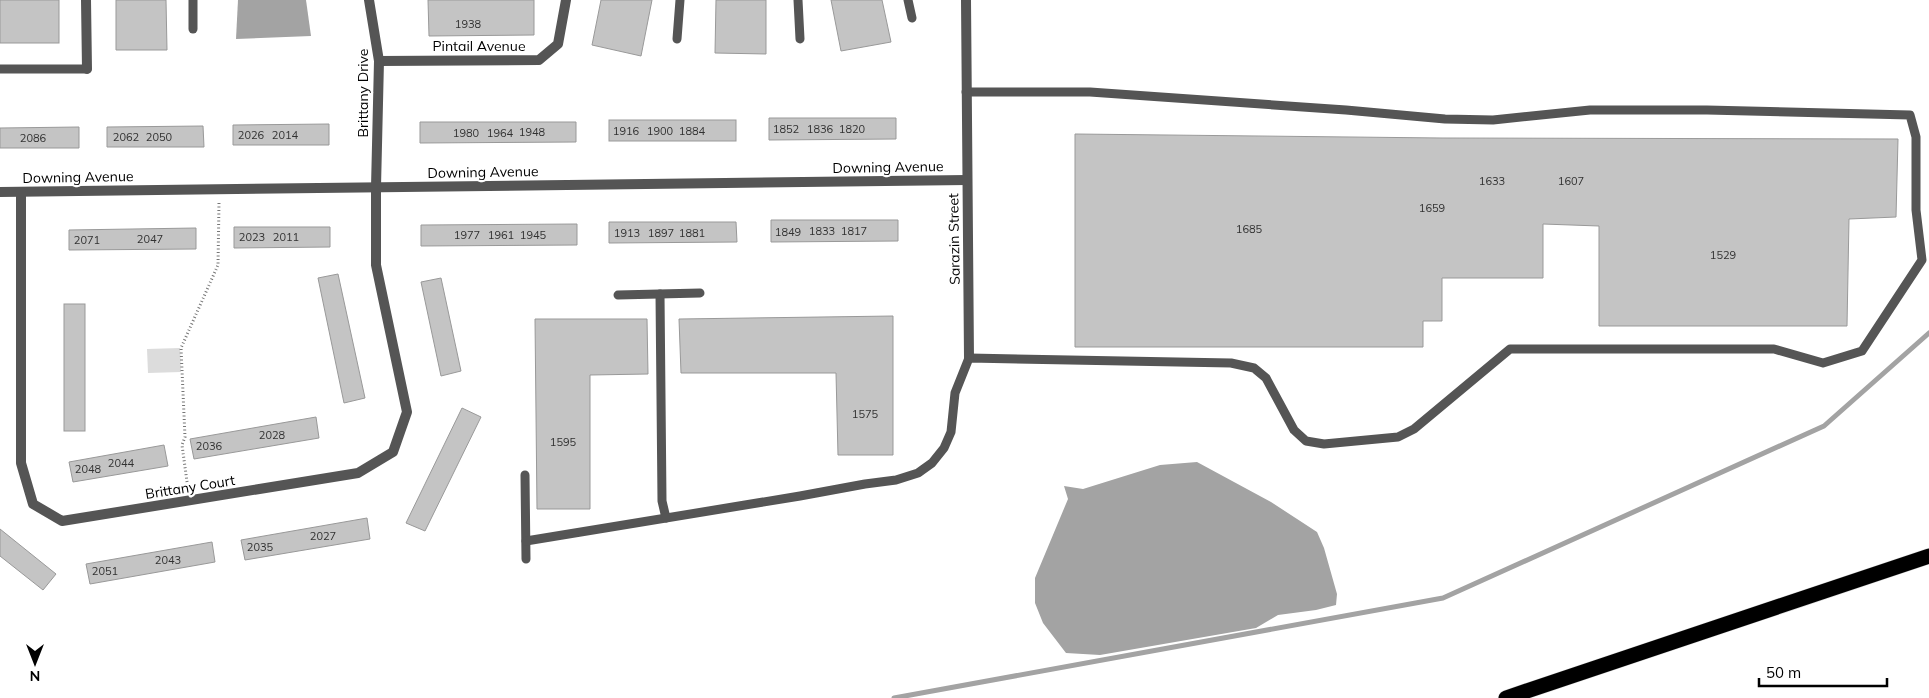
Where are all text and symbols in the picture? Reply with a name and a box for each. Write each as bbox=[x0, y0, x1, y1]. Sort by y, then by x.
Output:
house number: 1938 bbox=[455, 17, 482, 31]
street label: Pintail Avenue bbox=[432, 37, 526, 55]
street label: Brittany Drive bbox=[354, 49, 372, 138]
house number: 1852 bbox=[773, 122, 800, 136]
house number: 1836 bbox=[807, 122, 834, 136]
house number: 1820 bbox=[839, 122, 866, 136]
house number: 1916 bbox=[613, 124, 640, 138]
house number: 1900 bbox=[647, 124, 674, 138]
house number: 1884 bbox=[679, 124, 706, 138]
house number: 1948 bbox=[519, 125, 546, 139]
house number: 1980 bbox=[453, 126, 480, 140]
house number: 1964 bbox=[487, 126, 514, 140]
house number: 2026 bbox=[238, 128, 265, 142]
house number: 2014 bbox=[272, 128, 299, 142]
house number: 2062 bbox=[113, 130, 140, 144]
house number: 2050 bbox=[146, 130, 173, 144]
house number: 2086 bbox=[20, 131, 47, 145]
street label: Downing Avenue bbox=[832, 157, 944, 177]
street label: Downing Avenue bbox=[427, 162, 539, 182]
street label: Downing Avenue bbox=[22, 167, 134, 187]
house number: 1633 bbox=[1479, 174, 1505, 188]
house number: 1607 bbox=[1558, 174, 1584, 188]
street label: Sarazin Street bbox=[944, 193, 964, 285]
house number: 1659 bbox=[1419, 201, 1445, 215]
house number: 1685 bbox=[1236, 222, 1263, 236]
house number: 1833 bbox=[809, 224, 835, 238]
house number: 1817 bbox=[841, 224, 867, 238]
house number: 1849 bbox=[775, 225, 801, 239]
house number: 1913 bbox=[614, 226, 640, 240]
house number: 1897 bbox=[648, 226, 674, 240]
house number: 1881 bbox=[679, 226, 705, 240]
house number: 1977 bbox=[454, 228, 480, 242]
house number: 1961 bbox=[488, 228, 514, 242]
house number: 1945 bbox=[520, 228, 547, 242]
house number: 2023 bbox=[239, 230, 265, 244]
house number: 2011 bbox=[273, 230, 299, 244]
house number: 2047 bbox=[137, 232, 163, 246]
house number: 2071 bbox=[74, 233, 100, 247]
house number: 1529 bbox=[1710, 248, 1736, 262]
house number: 1575 bbox=[852, 407, 879, 421]
house number: 2028 bbox=[259, 428, 286, 442]
house number: 1595 bbox=[550, 435, 577, 449]
house number: 2036 bbox=[196, 439, 223, 453]
house number: 2044 bbox=[108, 456, 135, 470]
house number: 2048 bbox=[75, 462, 102, 476]
street label: Brittany Court bbox=[144, 471, 236, 503]
house number: 2027 bbox=[310, 529, 336, 543]
house number: 2035 bbox=[247, 540, 274, 554]
house number: 2043 bbox=[155, 553, 181, 567]
house number: 2051 bbox=[92, 564, 118, 578]
north arrow bbox=[10, 638, 60, 688]
scale bar bbox=[1759, 656, 1886, 688]
text: 50 m bbox=[1766, 663, 1801, 682]
text: N bbox=[30, 667, 40, 685]

